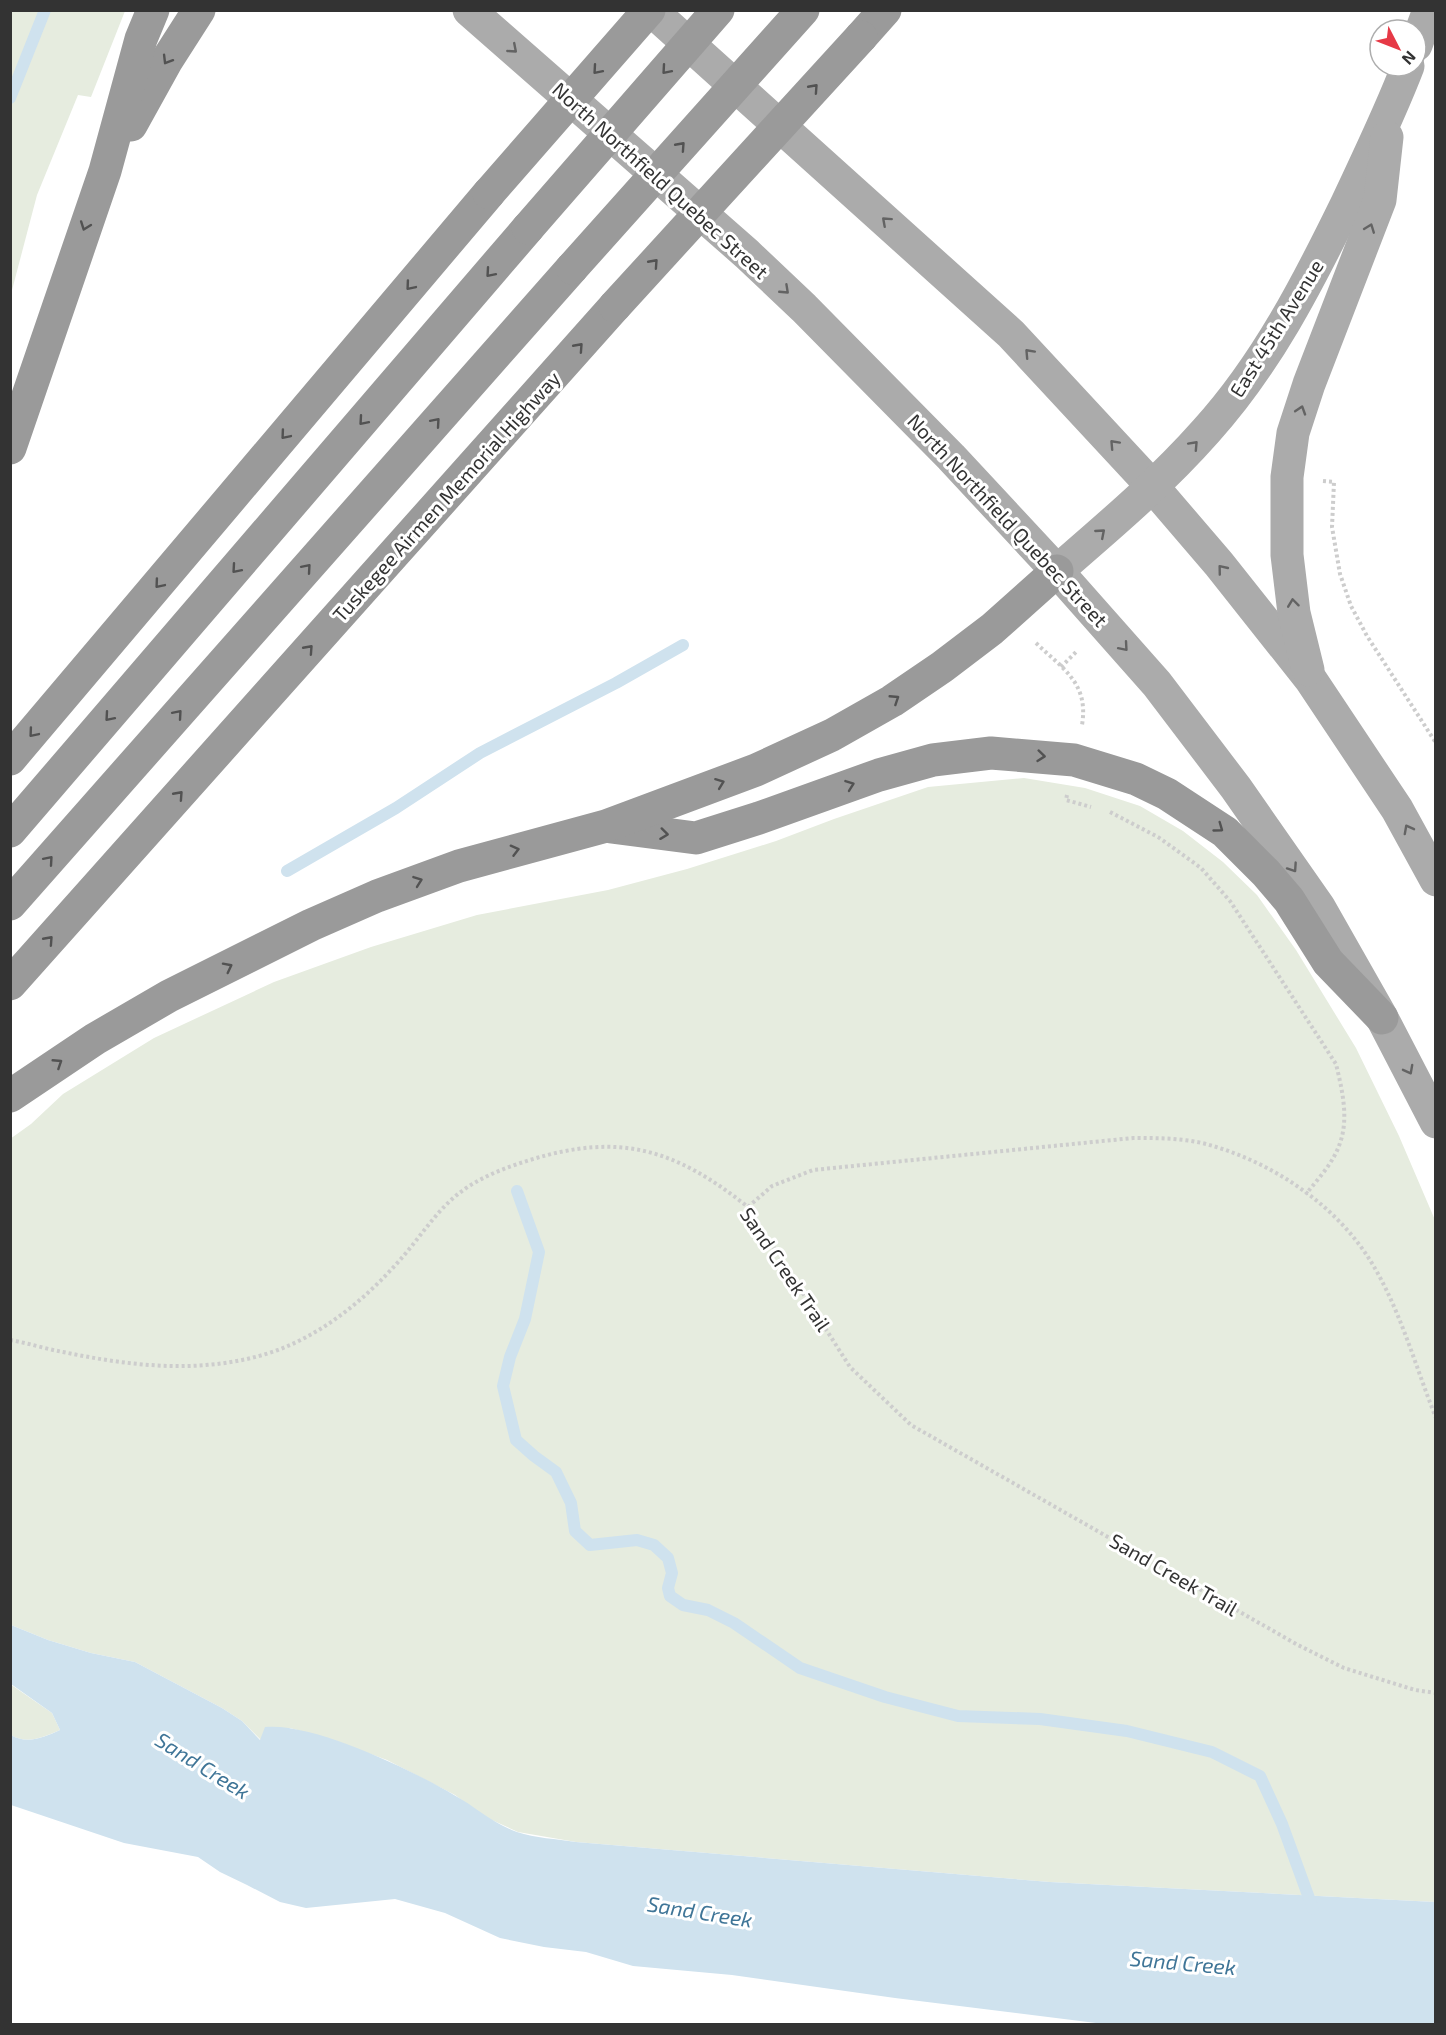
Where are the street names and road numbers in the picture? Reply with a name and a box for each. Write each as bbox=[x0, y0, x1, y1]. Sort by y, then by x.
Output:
street label: North Northfield Quebec Street bbox=[548, 77, 774, 284]
street label: East 45th Avenue bbox=[1224, 255, 1328, 401]
street label: Tuskegee Airmen Memorial Highway bbox=[327, 366, 565, 626]
street label: North Northfield Quebec Street bbox=[903, 409, 1113, 632]
street label: Sand Creek Trail bbox=[736, 1203, 836, 1335]
street label: Sand Creek Trail bbox=[1106, 1528, 1242, 1620]

